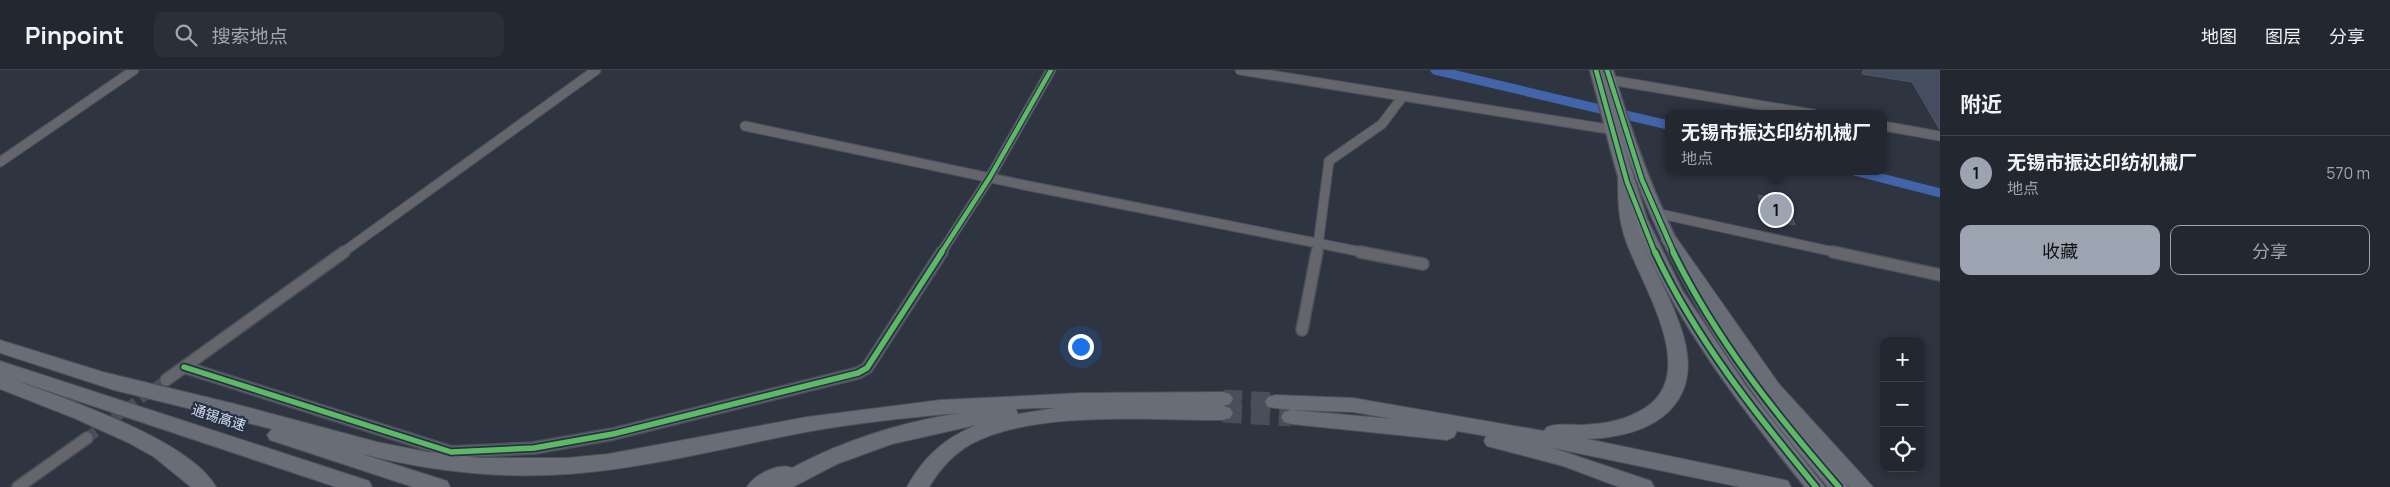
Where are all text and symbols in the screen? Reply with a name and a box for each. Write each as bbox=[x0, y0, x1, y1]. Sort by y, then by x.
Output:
search box bbox=[154, 12, 504, 57]
text: Pinpoint bbox=[25, 18, 124, 51]
icon: search bbox=[172, 21, 200, 49]
text: 搜索地点 bbox=[212, 23, 288, 49]
text: 地图 bbox=[2201, 24, 2237, 48]
text: 图层 bbox=[2265, 24, 2301, 48]
text: 分享 bbox=[2329, 24, 2365, 48]
text: 附近 bbox=[1960, 90, 2002, 118]
popup bbox=[1665, 110, 1887, 175]
text: 无锡市振达印纺机械厂 bbox=[1681, 119, 1871, 145]
text: 地点 bbox=[1681, 147, 1713, 169]
text: 无锡市振达印纺机械厂 bbox=[2007, 149, 2197, 175]
text: 1 bbox=[1972, 162, 1980, 184]
text: 570 m bbox=[2326, 162, 2370, 184]
text: 地点 bbox=[2007, 177, 2039, 199]
pin: 1 bbox=[1760, 191, 1792, 229]
button: 收藏 bbox=[1960, 225, 2160, 275]
button: 分享 bbox=[2170, 225, 2370, 275]
your location bbox=[1068, 334, 1094, 360]
map controls bbox=[1880, 337, 1925, 472]
button: + bbox=[1880, 337, 1925, 382]
button: − bbox=[1880, 382, 1925, 427]
street label: 通锡高速 bbox=[189, 399, 249, 435]
button: locate bbox=[1880, 427, 1925, 472]

